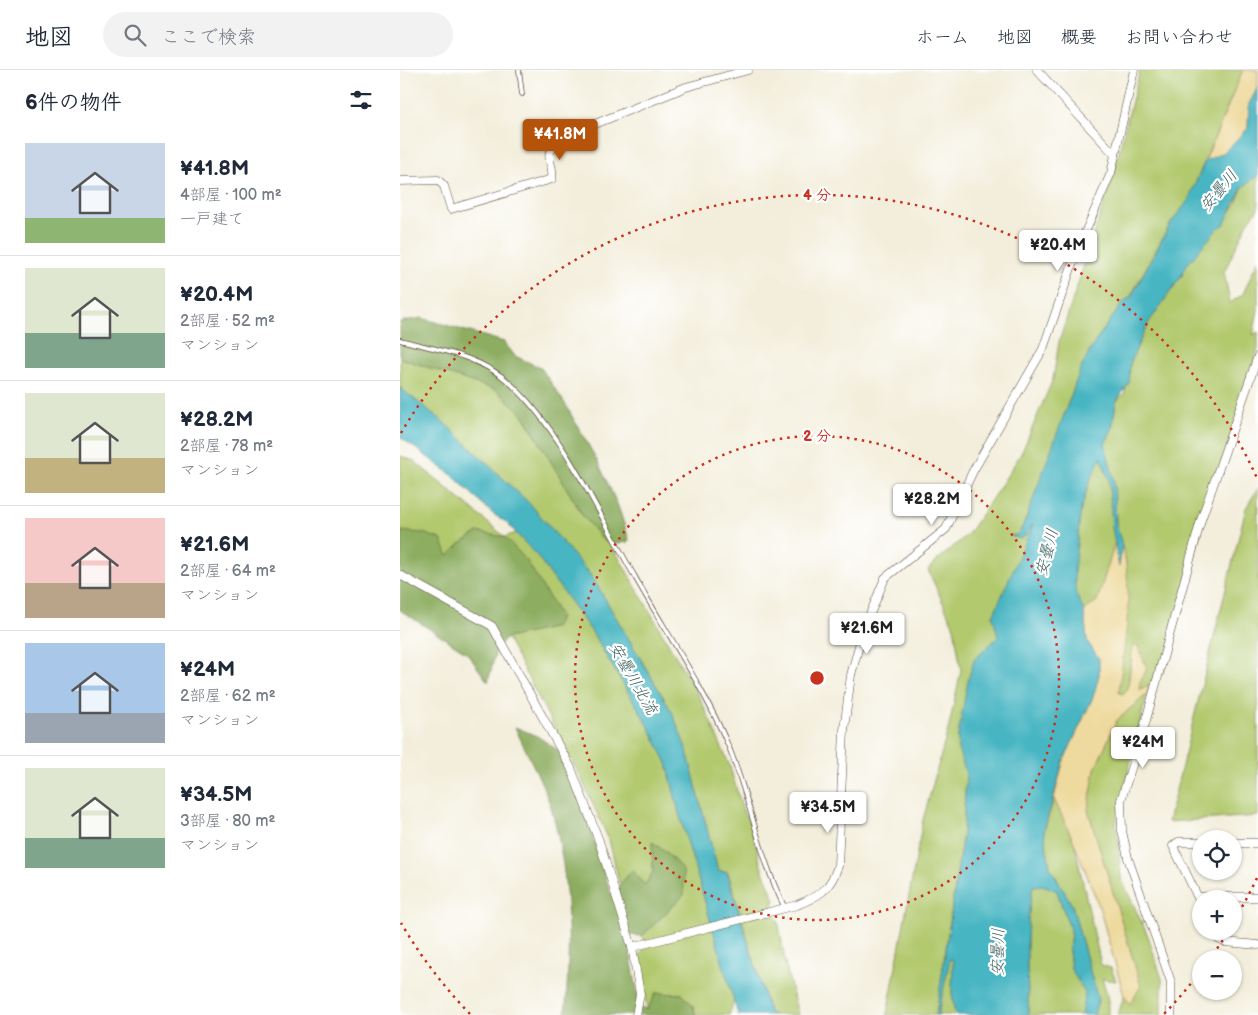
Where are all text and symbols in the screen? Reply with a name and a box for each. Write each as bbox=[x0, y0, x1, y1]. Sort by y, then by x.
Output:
search box bbox=[103, 12, 453, 57]
icon: search bbox=[121, 21, 149, 49]
text: 地図 bbox=[25, 23, 73, 52]
text: ここで検索 bbox=[161, 26, 256, 49]
text: ホーム bbox=[916, 27, 969, 48]
text: 地図 bbox=[997, 27, 1033, 48]
text: 概要 bbox=[1061, 27, 1097, 48]
text: お問い合わせ bbox=[1125, 27, 1233, 48]
icon: filters bbox=[347, 86, 375, 114]
text: 6件の物件 bbox=[25, 90, 122, 115]
pin: ¥41.8M bbox=[519, 118, 601, 161]
text: ¥41.8M bbox=[534, 125, 586, 144]
text: ¥41.8M bbox=[180, 156, 249, 181]
icon: home bbox=[65, 163, 125, 223]
water label: 安曇川 bbox=[1196, 166, 1242, 215]
text: 4部屋 · 100 m² bbox=[180, 186, 282, 205]
text: 4 分 bbox=[803, 186, 831, 205]
text: 一戸建て bbox=[180, 210, 244, 229]
pin: ¥20.4M bbox=[1017, 230, 1099, 272]
text: ¥20.4M bbox=[1030, 236, 1086, 255]
text: ¥20.4M bbox=[180, 282, 253, 307]
icon: home bbox=[65, 288, 125, 348]
text: 2部屋 · 52 m² bbox=[180, 312, 275, 331]
text: マンション bbox=[180, 336, 259, 355]
text: ¥28.2M bbox=[180, 407, 253, 432]
icon: home bbox=[65, 413, 125, 473]
text: 2 分 bbox=[803, 427, 831, 446]
text: 2部屋 · 78 m² bbox=[180, 437, 273, 456]
text: マンション bbox=[180, 461, 259, 480]
pin: ¥28.2M bbox=[891, 484, 973, 526]
text: ¥28.2M bbox=[904, 490, 960, 509]
water label: 安曇川 bbox=[1032, 527, 1063, 578]
text: ¥21.6M bbox=[180, 532, 249, 557]
icon: home bbox=[65, 538, 125, 598]
text: 2部屋 · 64 m² bbox=[180, 562, 276, 581]
text: マンション bbox=[180, 586, 259, 605]
pin: ¥21.6M bbox=[826, 612, 908, 655]
text: ¥21.6M bbox=[841, 619, 893, 638]
water label: 安曇川北流 bbox=[604, 639, 661, 719]
text: ¥24M bbox=[180, 657, 235, 682]
icon: home bbox=[65, 663, 125, 723]
centre of rings bbox=[808, 669, 826, 687]
text: 2部屋 · 62 m² bbox=[180, 687, 276, 706]
text: マンション bbox=[180, 711, 259, 730]
pin: ¥24M bbox=[1113, 726, 1173, 769]
text: ¥24M bbox=[1122, 733, 1164, 752]
text: ¥34.5M bbox=[180, 782, 252, 807]
icon: home bbox=[65, 788, 125, 848]
pin: ¥34.5M bbox=[787, 792, 869, 834]
text: ¥34.5M bbox=[800, 798, 856, 817]
text: 3部屋 · 80 m² bbox=[180, 812, 275, 831]
map controls bbox=[1192, 830, 1242, 1000]
button: locate bbox=[1192, 830, 1242, 880]
text: マンション bbox=[180, 836, 259, 855]
button: + bbox=[1192, 890, 1242, 940]
water label: 安曇川 bbox=[989, 928, 1008, 976]
button: − bbox=[1192, 950, 1242, 1000]

